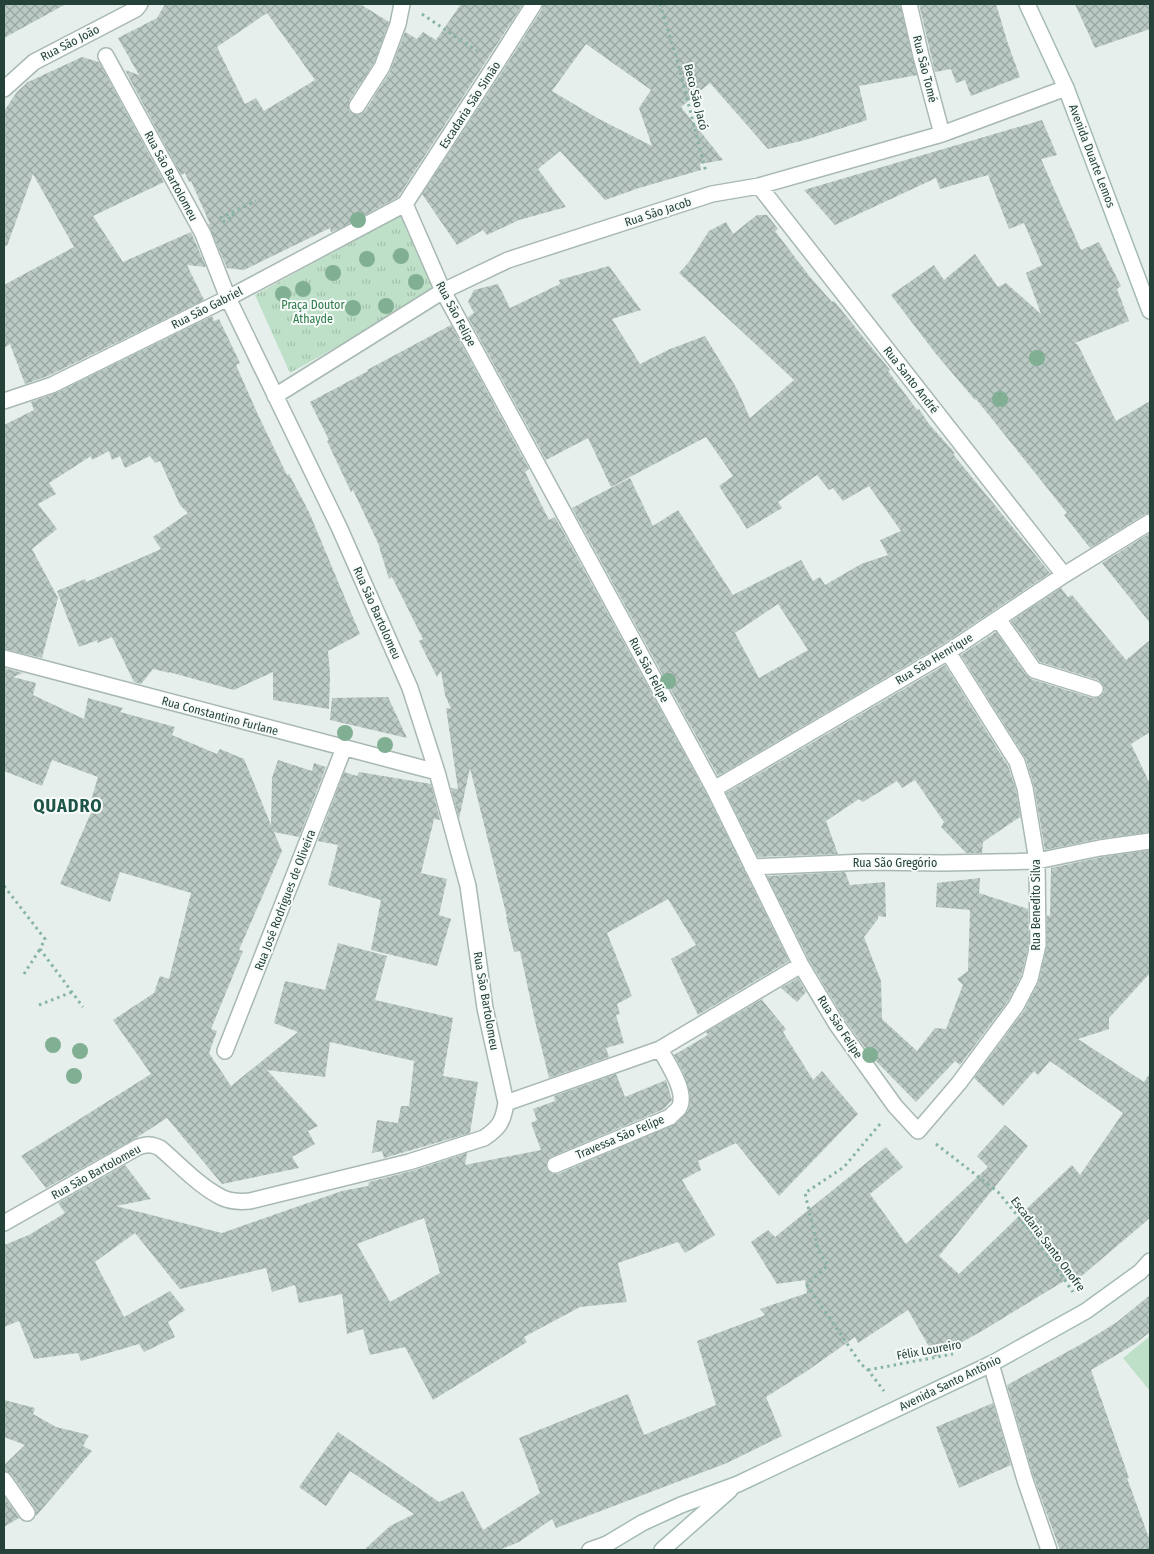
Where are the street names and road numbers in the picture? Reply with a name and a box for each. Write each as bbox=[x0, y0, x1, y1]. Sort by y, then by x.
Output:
street label: Rua São João bbox=[38, 22, 102, 64]
street label: Rua São Tomé bbox=[910, 34, 940, 104]
street label: Escadaria São Simão bbox=[437, 59, 503, 151]
street label: Beco São Jacó bbox=[681, 62, 711, 132]
street label: Avenida Duarte Lemos bbox=[1066, 102, 1118, 210]
street label: Rua São Bartolomeu bbox=[141, 129, 201, 223]
street label: Rua São Jacob bbox=[623, 195, 693, 229]
street label: Rua São Felipe bbox=[433, 279, 479, 349]
street label: Rua São Gabriel bbox=[169, 284, 245, 332]
street label: Rua Santo André bbox=[880, 344, 942, 416]
street label: Rua São Bartolomeu bbox=[350, 564, 404, 662]
street label: Rua São Henrique bbox=[893, 630, 975, 688]
street label: Rua São Felipe bbox=[626, 635, 672, 705]
street label: Rua Constantino Furlane bbox=[160, 694, 280, 738]
street label: Rua José Rodrigues de Oliveira bbox=[252, 827, 318, 972]
street label: Rua São Gregório bbox=[853, 856, 937, 870]
street label: Rua Benedito Silva bbox=[1029, 859, 1043, 951]
street label: Rua São Bartolomeu bbox=[470, 951, 502, 1051]
street label: Rua São Felipe bbox=[815, 993, 865, 1061]
street label: Travessa São Felipe bbox=[574, 1112, 666, 1162]
street label: Rua São Bartolomeu bbox=[49, 1142, 143, 1202]
street label: Escadaria Santo Onofre bbox=[1008, 1194, 1088, 1294]
street label: Félix Loureiro bbox=[895, 1337, 963, 1363]
street label: Avenida Santo Antônio bbox=[897, 1352, 1003, 1414]

